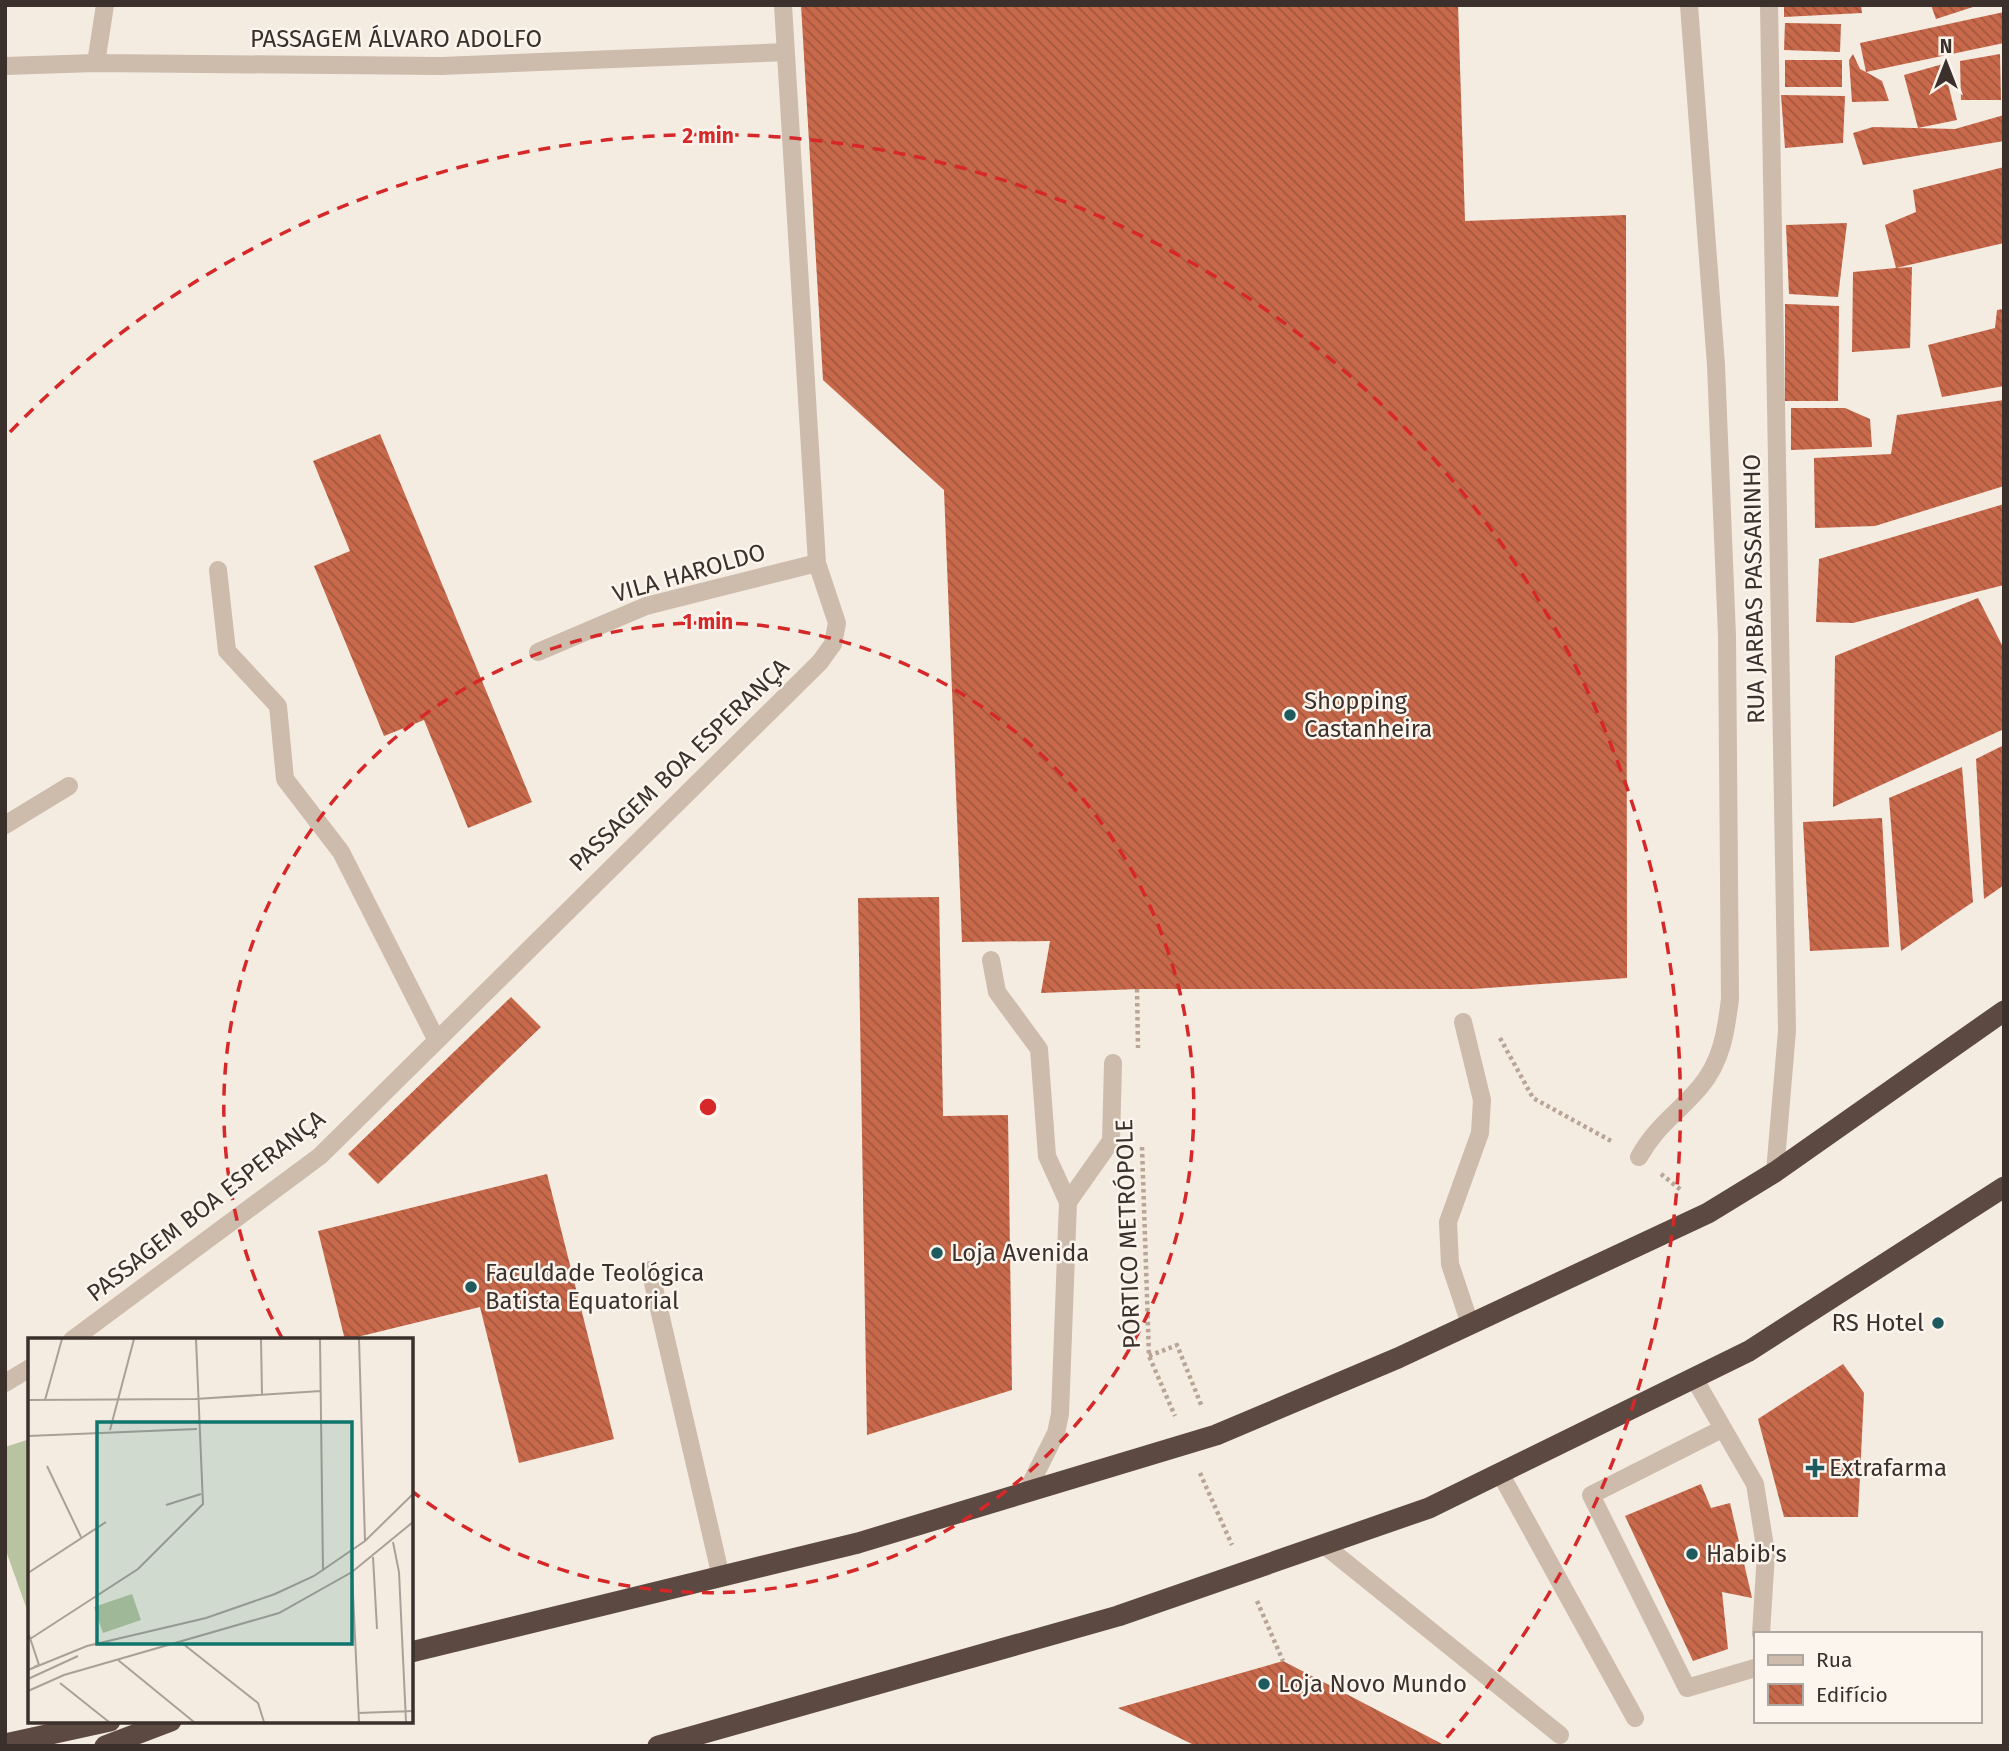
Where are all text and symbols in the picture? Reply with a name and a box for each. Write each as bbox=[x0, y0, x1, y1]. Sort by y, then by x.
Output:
street label: PASSAGEM ÁLVARO ADOLFO bbox=[250, 24, 542, 53]
north arrow bbox=[1911, 28, 1981, 98]
text: N bbox=[1940, 35, 1952, 58]
text: 2 min bbox=[682, 123, 734, 149]
street label: RUA JARBAS PASSARINHO bbox=[1738, 454, 1770, 724]
street label: VILA HAROLDO bbox=[609, 538, 769, 608]
text: 1 min bbox=[683, 609, 733, 635]
street label: PASSAGEM BOA ESPERANÇA bbox=[564, 653, 795, 877]
place label: Shopping Castanheira bbox=[1304, 687, 1432, 743]
marker: Shopping Castanheira bbox=[1282, 707, 1298, 723]
centre of rings bbox=[696, 1095, 720, 1119]
street label: PASSAGEM BOA ESPERANÇA bbox=[82, 1104, 331, 1308]
street label: PÓRTICO METRÓPOLE bbox=[1109, 1118, 1146, 1350]
place label: Loja Avenida bbox=[951, 1239, 1089, 1267]
marker: Loja Avenida bbox=[929, 1245, 945, 1261]
place label: Faculdade Teológica Batista Equatorial bbox=[485, 1259, 704, 1315]
marker: Faculdade Teológica Batista Equatorial bbox=[463, 1279, 479, 1295]
place label: RS Hotel bbox=[1831, 1309, 1924, 1337]
marker: RS Hotel bbox=[1930, 1315, 1946, 1331]
inset map bbox=[28, 1338, 413, 1723]
place label: Extrafarma bbox=[1829, 1454, 1947, 1482]
marker: Extrafarma bbox=[1807, 1460, 1823, 1476]
place label: Habib's bbox=[1706, 1540, 1787, 1568]
marker: Habib's bbox=[1684, 1546, 1700, 1562]
legend bbox=[1754, 1632, 1981, 1723]
text: Rua bbox=[1816, 1647, 1852, 1673]
place label: Loja Novo Mundo bbox=[1278, 1670, 1467, 1698]
marker: Loja Novo Mundo bbox=[1256, 1676, 1272, 1692]
text: Edifício bbox=[1816, 1682, 1888, 1708]

